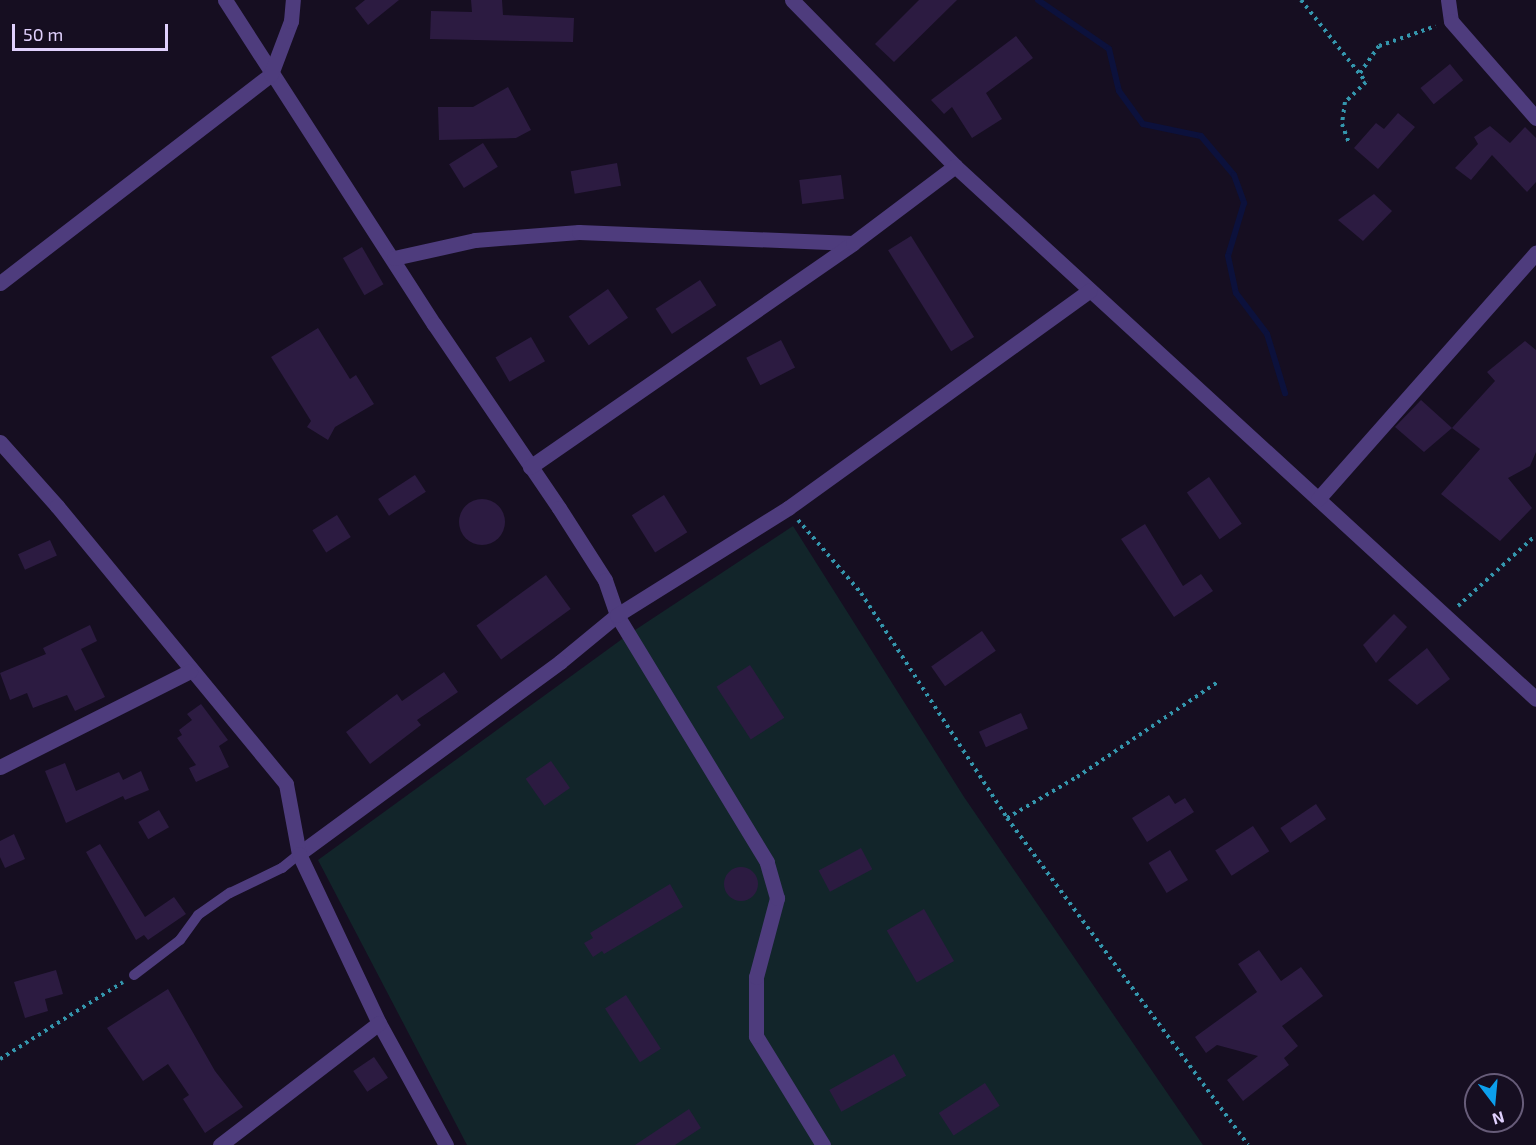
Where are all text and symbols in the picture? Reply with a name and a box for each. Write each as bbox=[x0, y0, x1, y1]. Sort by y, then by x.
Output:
scale bar bbox=[15, 12, 171, 50]
text: 50 m bbox=[23, 23, 63, 45]
north arrow bbox=[1464, 1073, 1524, 1133]
text: N bbox=[1490, 1108, 1507, 1130]

